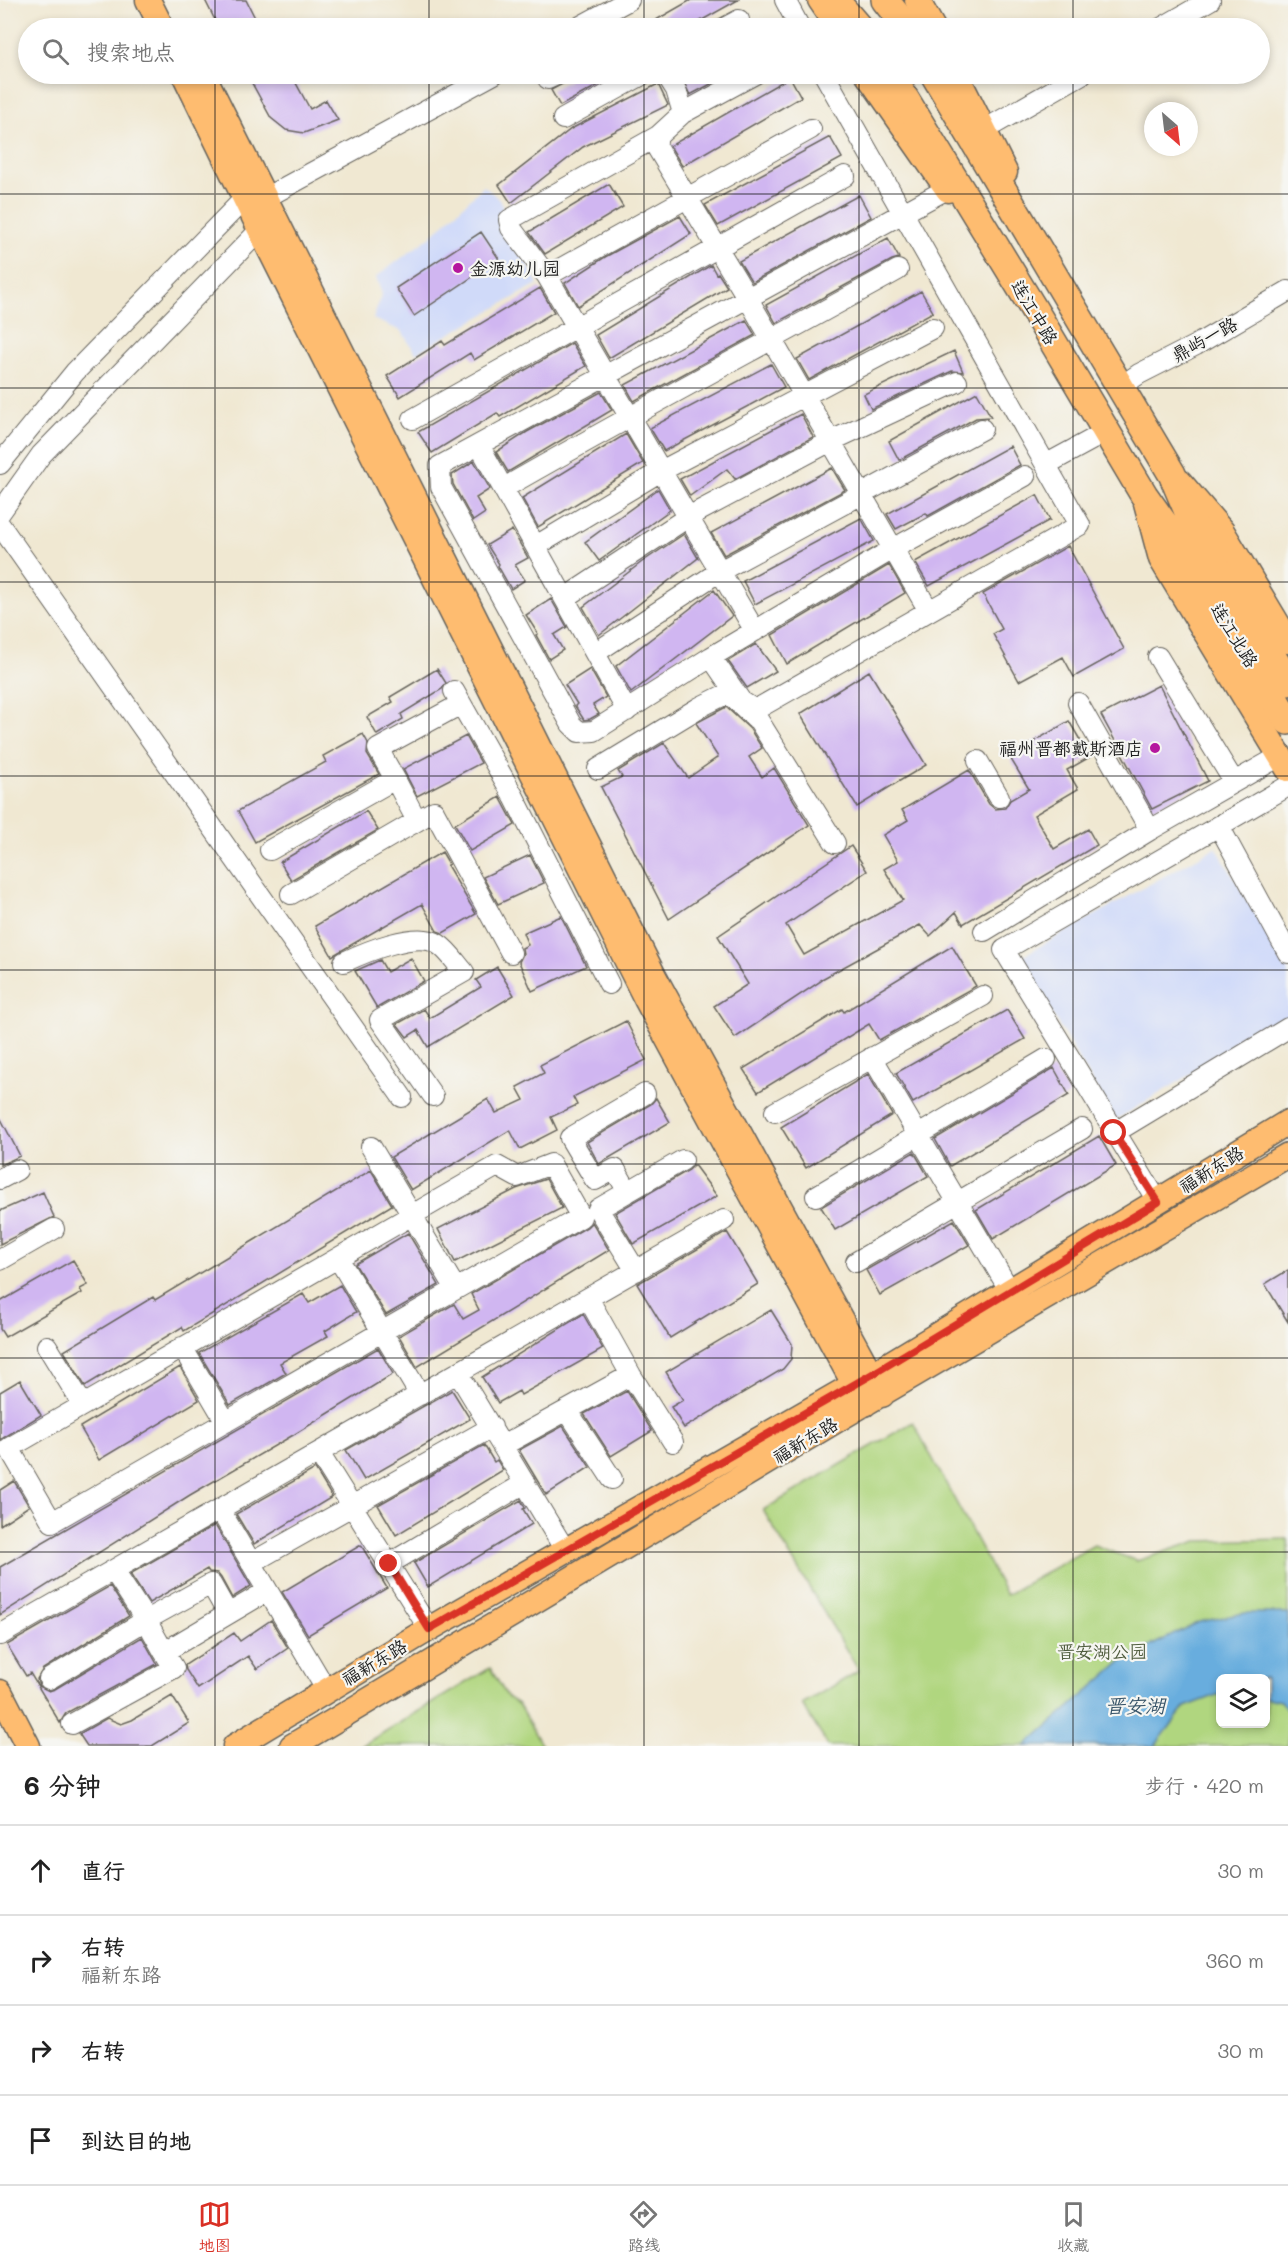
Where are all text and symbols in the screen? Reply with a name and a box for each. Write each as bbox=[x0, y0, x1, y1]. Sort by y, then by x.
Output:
search box bbox=[18, 18, 1270, 84]
icon: search bbox=[39, 35, 72, 68]
text: 搜索地点 bbox=[87, 37, 175, 66]
north arrow bbox=[1144, 102, 1198, 156]
place label: 金源幼儿园 bbox=[470, 256, 560, 280]
marker: 金源幼儿园 bbox=[451, 261, 465, 275]
street label: 连江中路 bbox=[1006, 275, 1064, 349]
street label: 鼎屿一路 bbox=[1167, 311, 1241, 367]
street label: 连江北路 bbox=[1206, 598, 1264, 672]
place label: 福州晋都戴斯酒店 bbox=[999, 736, 1143, 760]
marker: 福州晋都戴斯酒店 bbox=[1148, 741, 1162, 755]
route start bbox=[1100, 1119, 1126, 1145]
street label: 福新东路 bbox=[1174, 1140, 1248, 1198]
street label: 福新东路 bbox=[768, 1411, 842, 1469]
route end bbox=[375, 1550, 401, 1576]
street label: 福新东路 bbox=[337, 1633, 411, 1691]
park label: 晋安湖公园 bbox=[1057, 1639, 1147, 1663]
map controls bbox=[1216, 1674, 1270, 1728]
button: layers bbox=[1216, 1674, 1270, 1728]
water label: 晋安湖 bbox=[1105, 1692, 1167, 1718]
text: 6 分钟 bbox=[24, 1768, 101, 1802]
text: 步行 · 420 m bbox=[1145, 1772, 1264, 1798]
icon: ahead bbox=[24, 1854, 57, 1887]
text: 直行 bbox=[81, 1856, 125, 1885]
text: 30 m bbox=[1218, 1857, 1264, 1883]
text: 右转 bbox=[81, 1932, 125, 1961]
icon: right bbox=[24, 1944, 57, 1977]
text: 360 m bbox=[1206, 1947, 1264, 1973]
text: 福新东路 bbox=[81, 1961, 161, 1987]
icon: right bbox=[24, 2034, 57, 2067]
text: 右转 bbox=[81, 2036, 125, 2065]
text: 30 m bbox=[1218, 2037, 1264, 2063]
icon: arrive bbox=[24, 2124, 57, 2157]
text: 到达目的地 bbox=[81, 2126, 191, 2155]
tab: 地图 bbox=[198, 2198, 231, 2256]
tab: 路线 bbox=[627, 2198, 660, 2256]
tab: 收藏 bbox=[1057, 2198, 1090, 2256]

